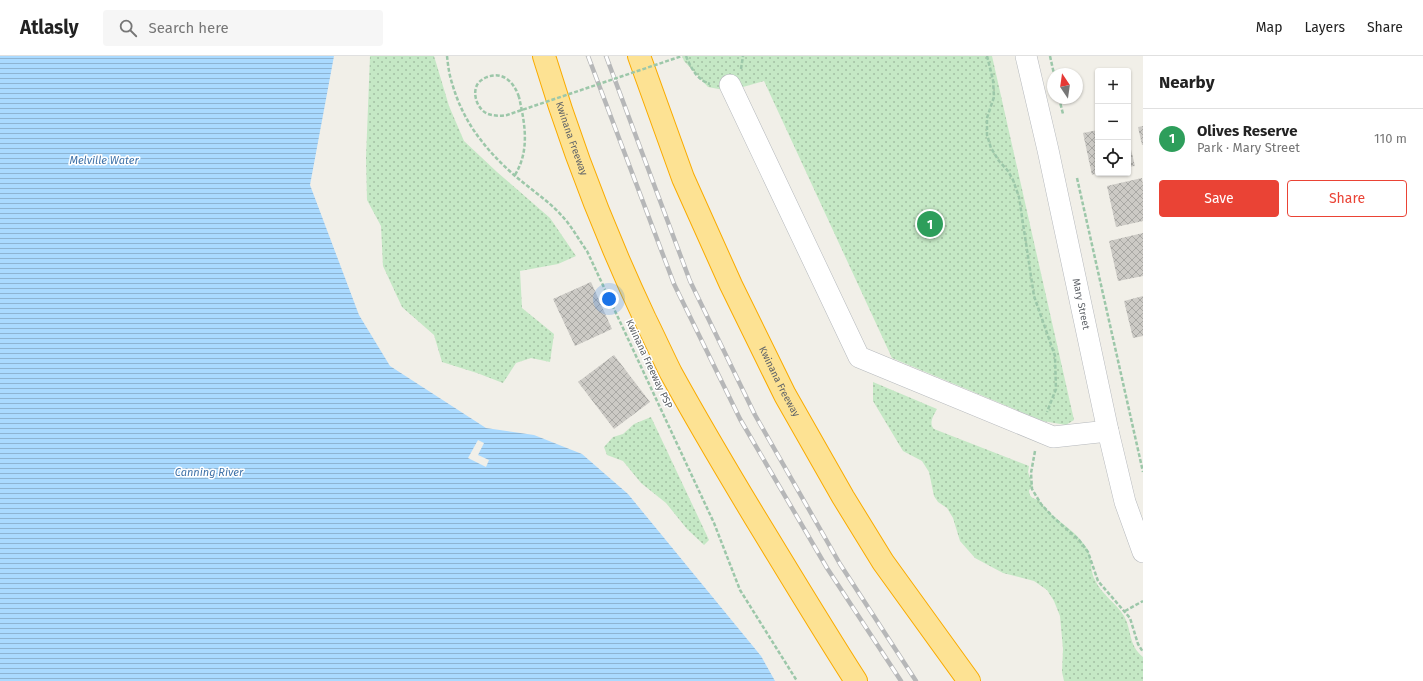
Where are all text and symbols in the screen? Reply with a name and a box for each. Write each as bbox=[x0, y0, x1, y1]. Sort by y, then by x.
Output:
search box bbox=[103, 10, 383, 46]
text: Atlasly bbox=[20, 16, 79, 39]
icon: search bbox=[117, 17, 139, 39]
text: Search here bbox=[149, 19, 229, 37]
text: Map bbox=[1256, 19, 1282, 36]
text: Layers bbox=[1304, 19, 1345, 36]
text: Share bbox=[1367, 19, 1403, 36]
north arrow bbox=[1047, 68, 1083, 104]
map controls bbox=[1095, 68, 1131, 176]
button: + bbox=[1095, 68, 1131, 104]
text: Nearby bbox=[1159, 72, 1214, 93]
street label: Kwinana Freeway bbox=[553, 100, 590, 177]
button: − bbox=[1095, 104, 1131, 140]
text: Olives Reserve bbox=[1197, 122, 1297, 140]
text: 1 bbox=[1169, 131, 1175, 146]
text: 110 m bbox=[1374, 131, 1407, 146]
button: locate bbox=[1095, 140, 1131, 176]
text: Park · Mary Street bbox=[1197, 140, 1300, 155]
water label: Melville Water bbox=[69, 154, 139, 167]
button: Save bbox=[1159, 180, 1279, 217]
button: Share bbox=[1287, 180, 1407, 217]
pin: 1 bbox=[917, 209, 943, 239]
street label: Mary Street bbox=[1070, 277, 1092, 331]
your location bbox=[599, 289, 619, 309]
street label: Kwinana Freeway PSP bbox=[623, 318, 675, 411]
street label: Kwinana Freeway bbox=[756, 345, 802, 419]
water label: Canning River bbox=[175, 466, 244, 479]

